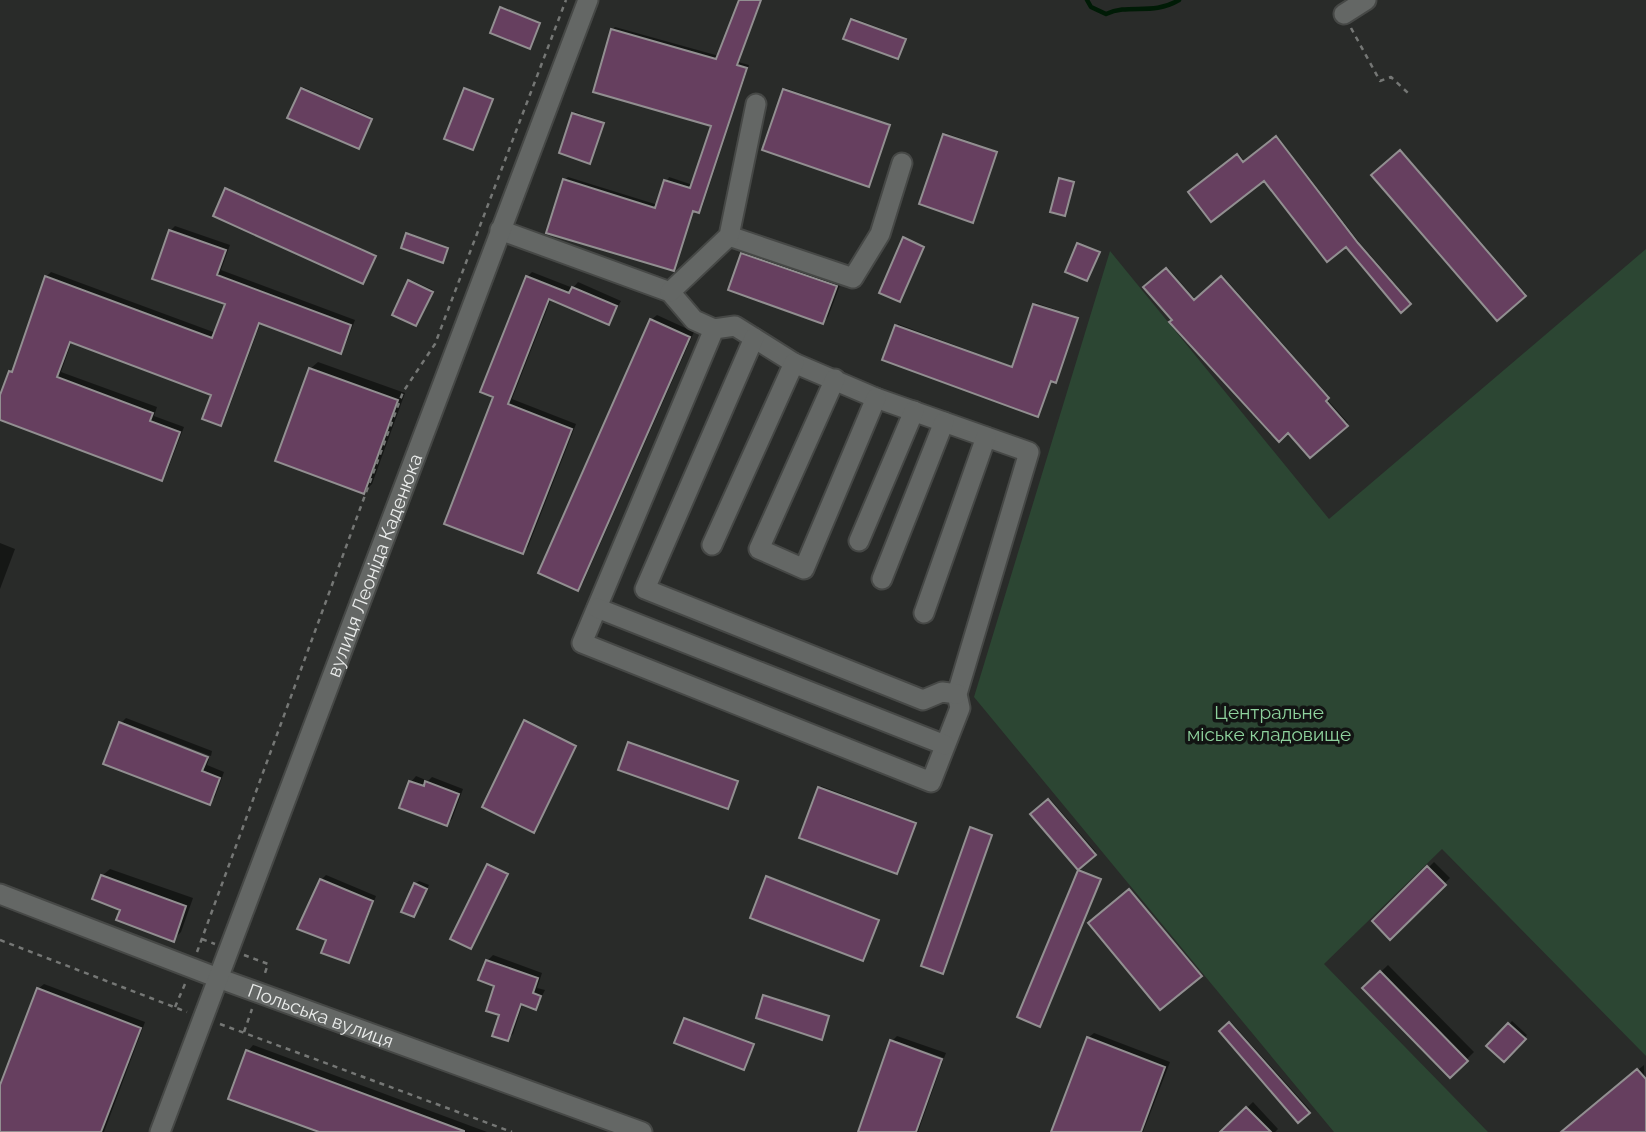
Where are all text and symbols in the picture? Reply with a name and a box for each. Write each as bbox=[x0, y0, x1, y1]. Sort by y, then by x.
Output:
street label: вулиця Леоніда Каденюка bbox=[322, 451, 426, 680]
park label: Центральне міське кладовище bbox=[1187, 701, 1351, 745]
street label: Польська вулиця bbox=[245, 979, 397, 1052]

